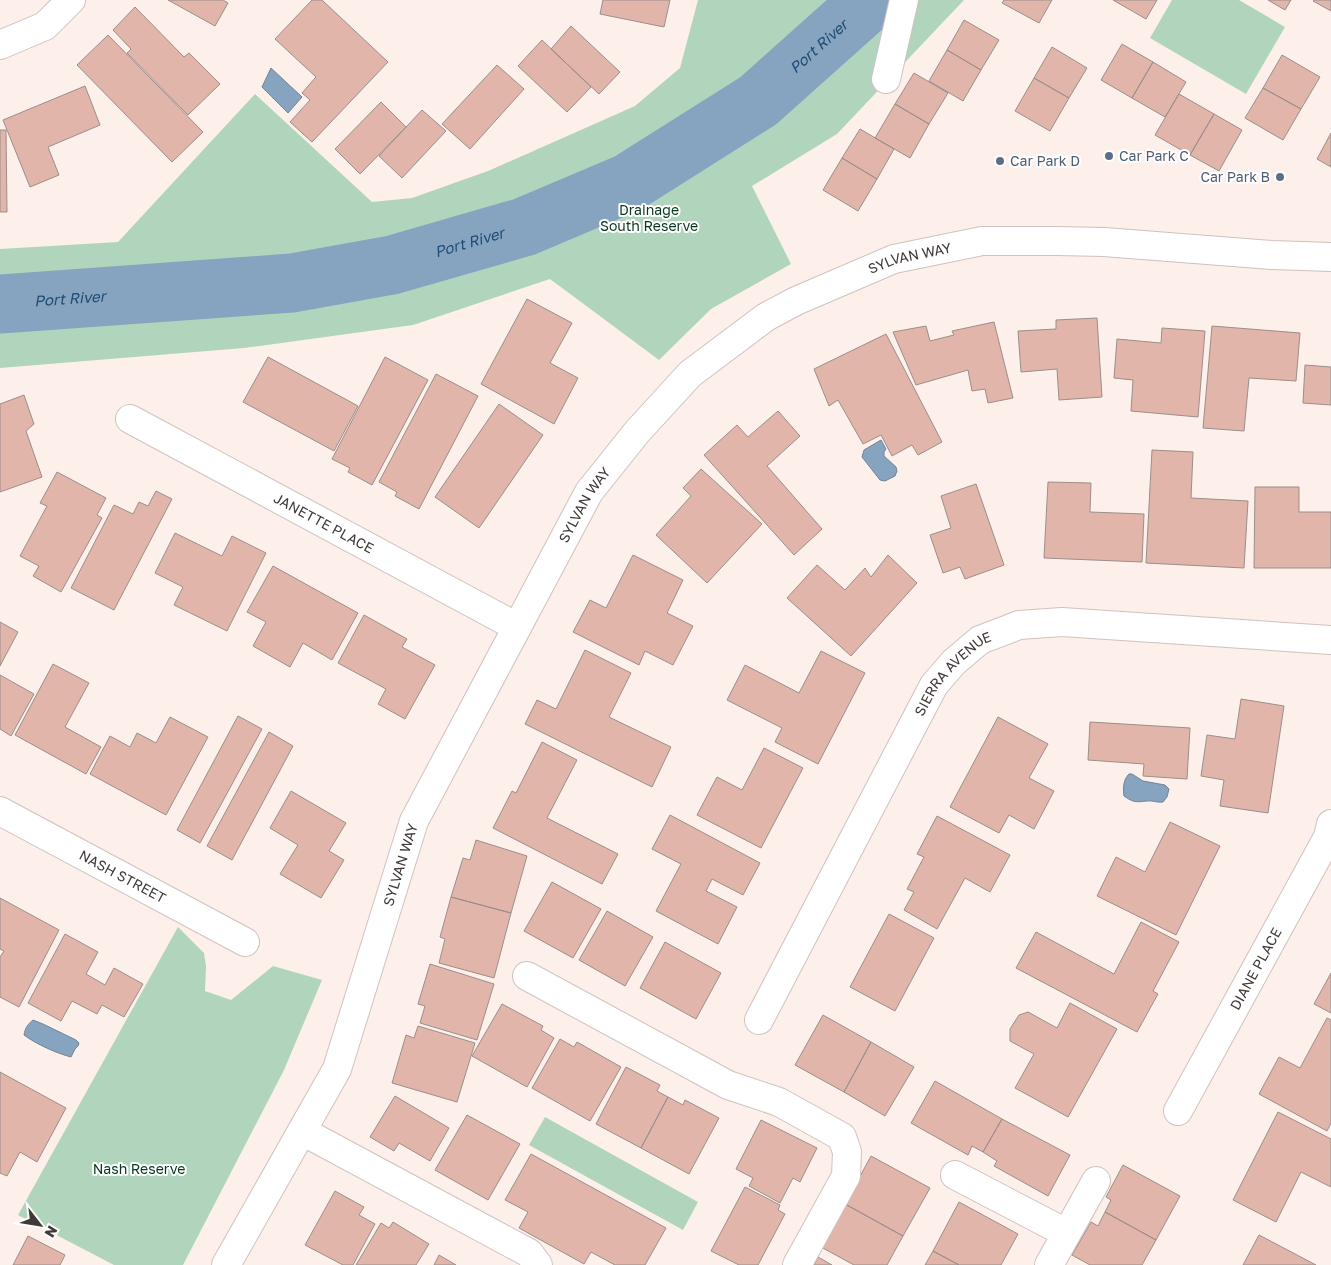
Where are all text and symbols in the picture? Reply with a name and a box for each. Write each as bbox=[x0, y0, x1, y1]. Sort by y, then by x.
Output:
water label: Port River bbox=[786, 14, 852, 76]
place label: Car Park C bbox=[1119, 147, 1189, 164]
marker: Car Park C bbox=[1103, 150, 1115, 162]
place label: Car Park D bbox=[1010, 152, 1080, 169]
marker: Car Park D bbox=[994, 155, 1006, 167]
place label: Car Park B bbox=[1200, 168, 1270, 185]
marker: Car Park B bbox=[1274, 171, 1286, 183]
park label: Drainage South Reserve bbox=[600, 201, 698, 234]
water label: Port River bbox=[432, 223, 508, 260]
street label: SYLVAN WAY bbox=[865, 239, 953, 277]
water label: Port River bbox=[33, 286, 108, 310]
street label: SYLVAN WAY bbox=[555, 464, 613, 545]
street label: JANETTE PLACE bbox=[271, 489, 377, 556]
street label: SIERRA AVENUE bbox=[910, 628, 993, 719]
street label: SYLVAN WAY bbox=[379, 821, 421, 908]
street label: NASH STREET bbox=[76, 846, 169, 906]
street label: DIANE PLACE bbox=[1226, 925, 1285, 1013]
park label: Nash Reserve bbox=[93, 1160, 185, 1177]
north arrow bbox=[15, 1200, 65, 1250]
text: N bbox=[42, 1223, 62, 1241]

